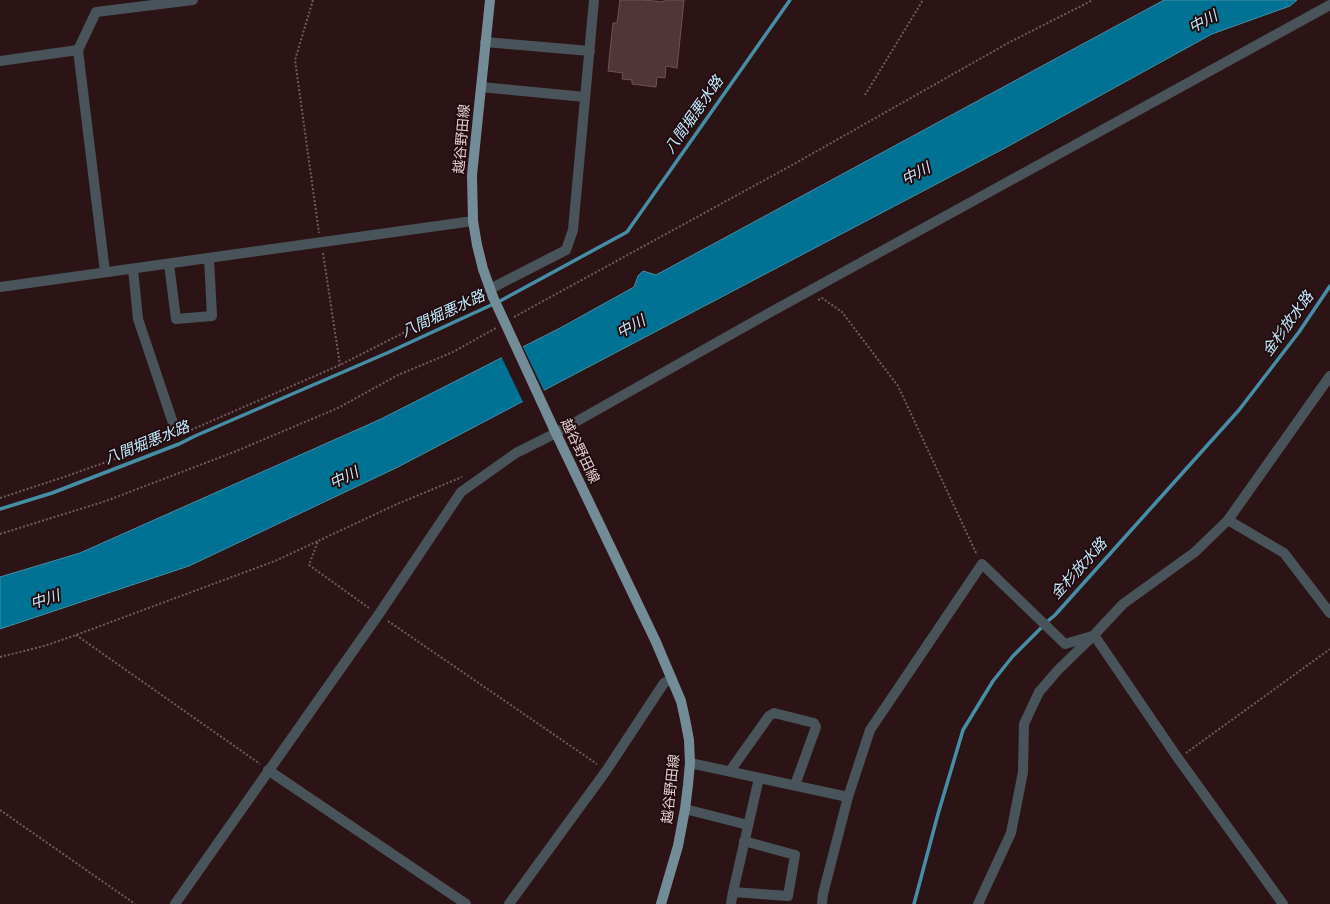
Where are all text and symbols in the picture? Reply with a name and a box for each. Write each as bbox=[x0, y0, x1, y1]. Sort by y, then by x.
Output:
water label: 中川 bbox=[1186, 7, 1220, 37]
water label: 八間堀悪水路 bbox=[661, 73, 727, 157]
street label: 越谷野田線 bbox=[451, 103, 473, 175]
water label: 中川 bbox=[899, 159, 933, 189]
water label: 八間堀悪水路 bbox=[398, 287, 488, 341]
water label: 金杉放水路 bbox=[1259, 288, 1317, 360]
water label: 中川 bbox=[614, 312, 648, 342]
street label: 越谷野田線 bbox=[557, 416, 603, 486]
water label: 八間堀悪水路 bbox=[102, 418, 192, 468]
water label: 中川 bbox=[327, 463, 361, 493]
water label: 金杉放水路 bbox=[1047, 535, 1111, 603]
water label: 中川 bbox=[28, 587, 62, 613]
street label: 越谷野田線 bbox=[659, 753, 683, 825]

